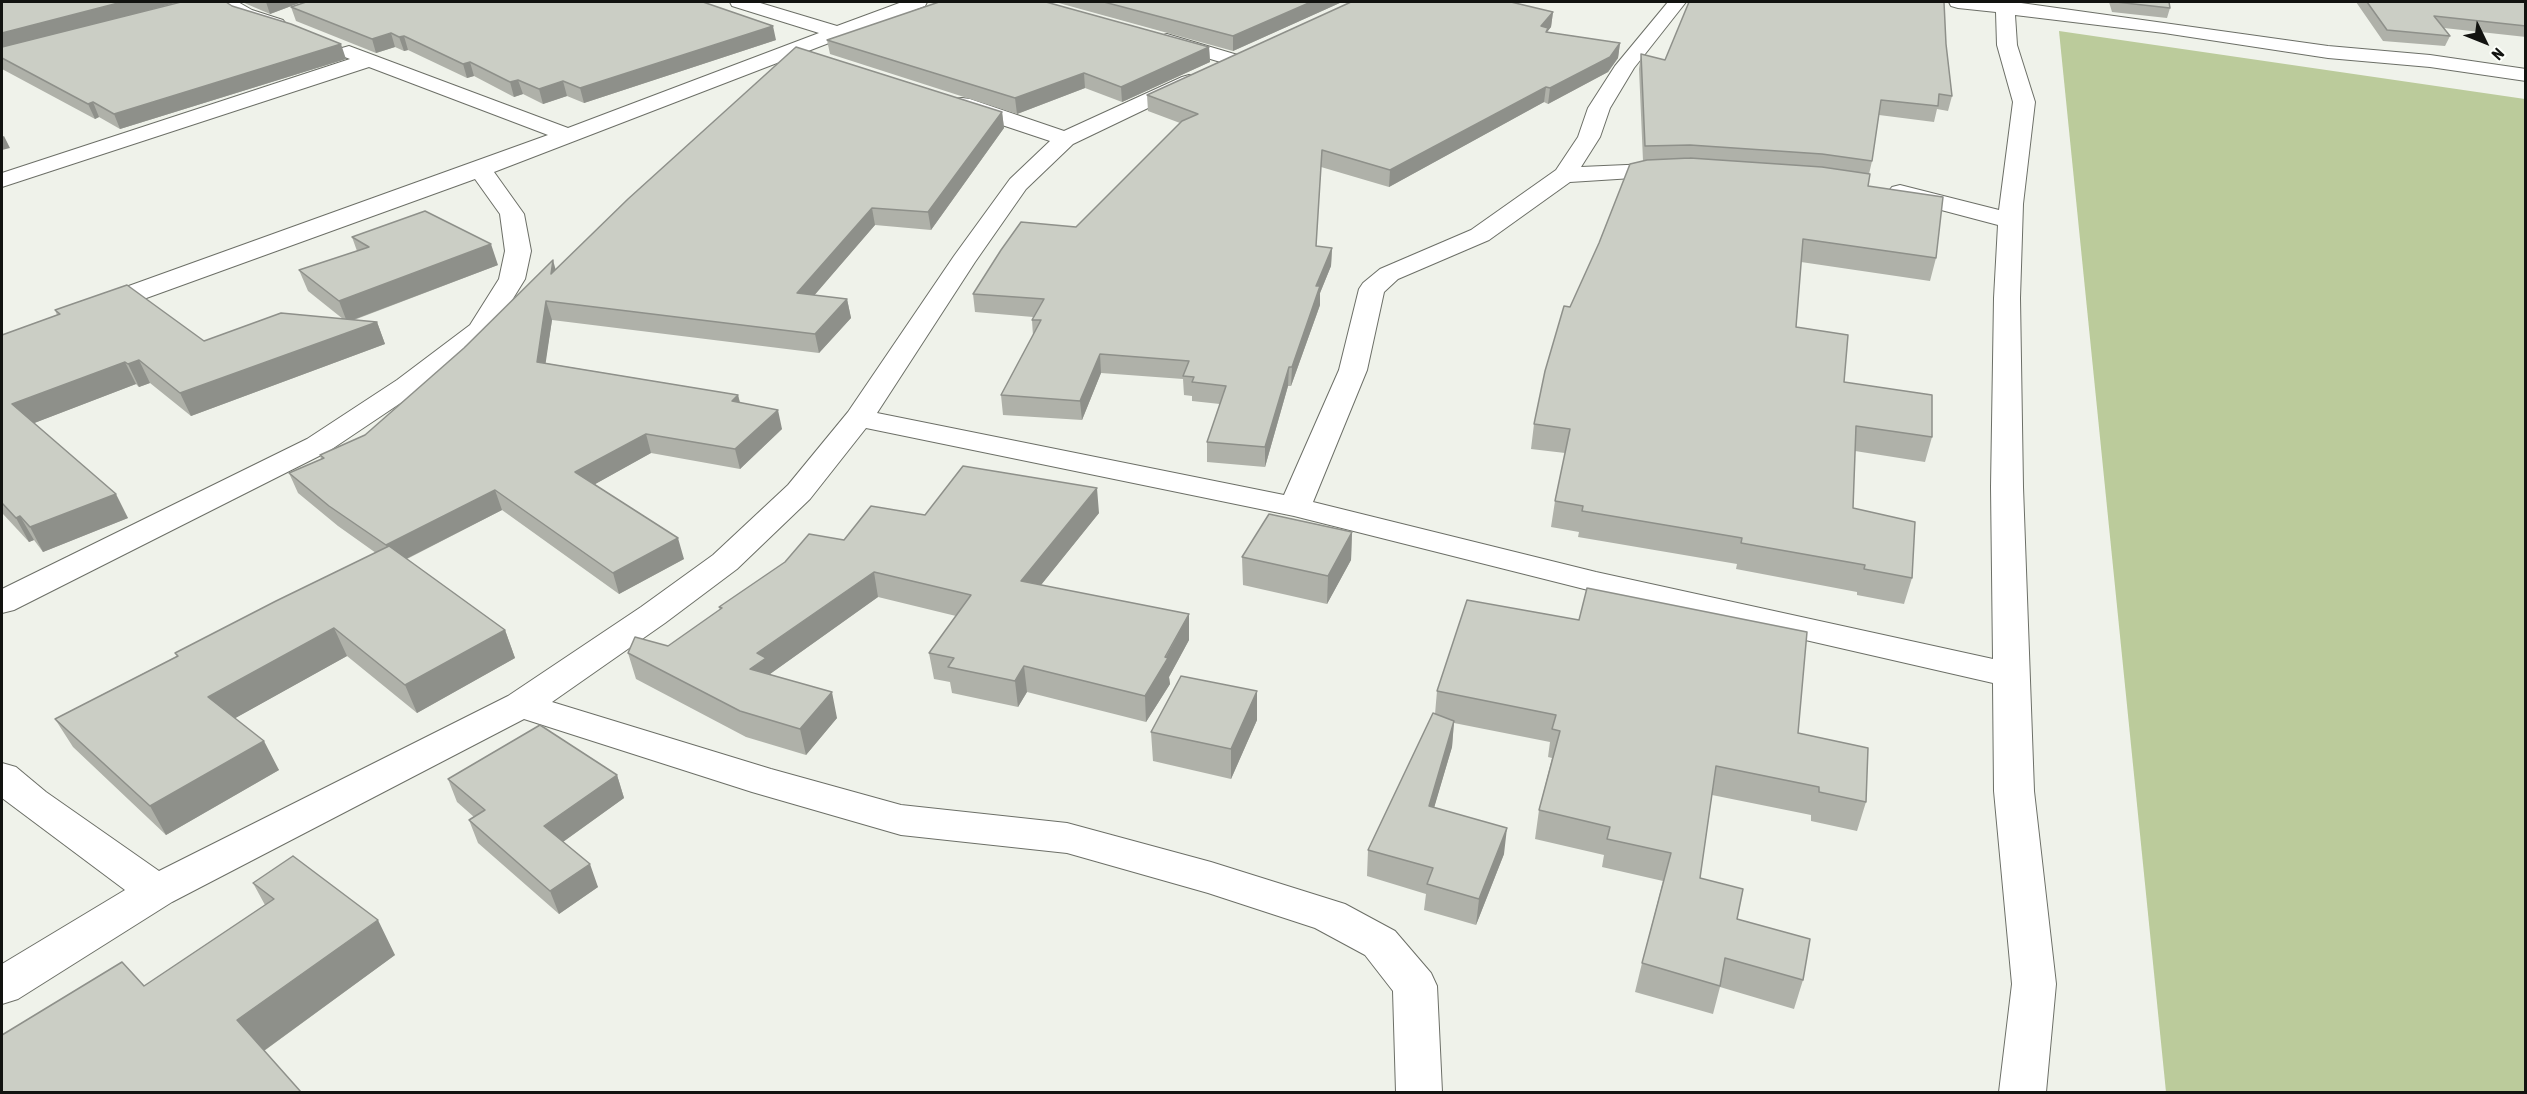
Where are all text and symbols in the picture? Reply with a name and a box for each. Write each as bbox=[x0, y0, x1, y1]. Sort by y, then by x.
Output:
north arrow bbox=[2455, 12, 2515, 72]
text: N bbox=[2488, 45, 2508, 64]

